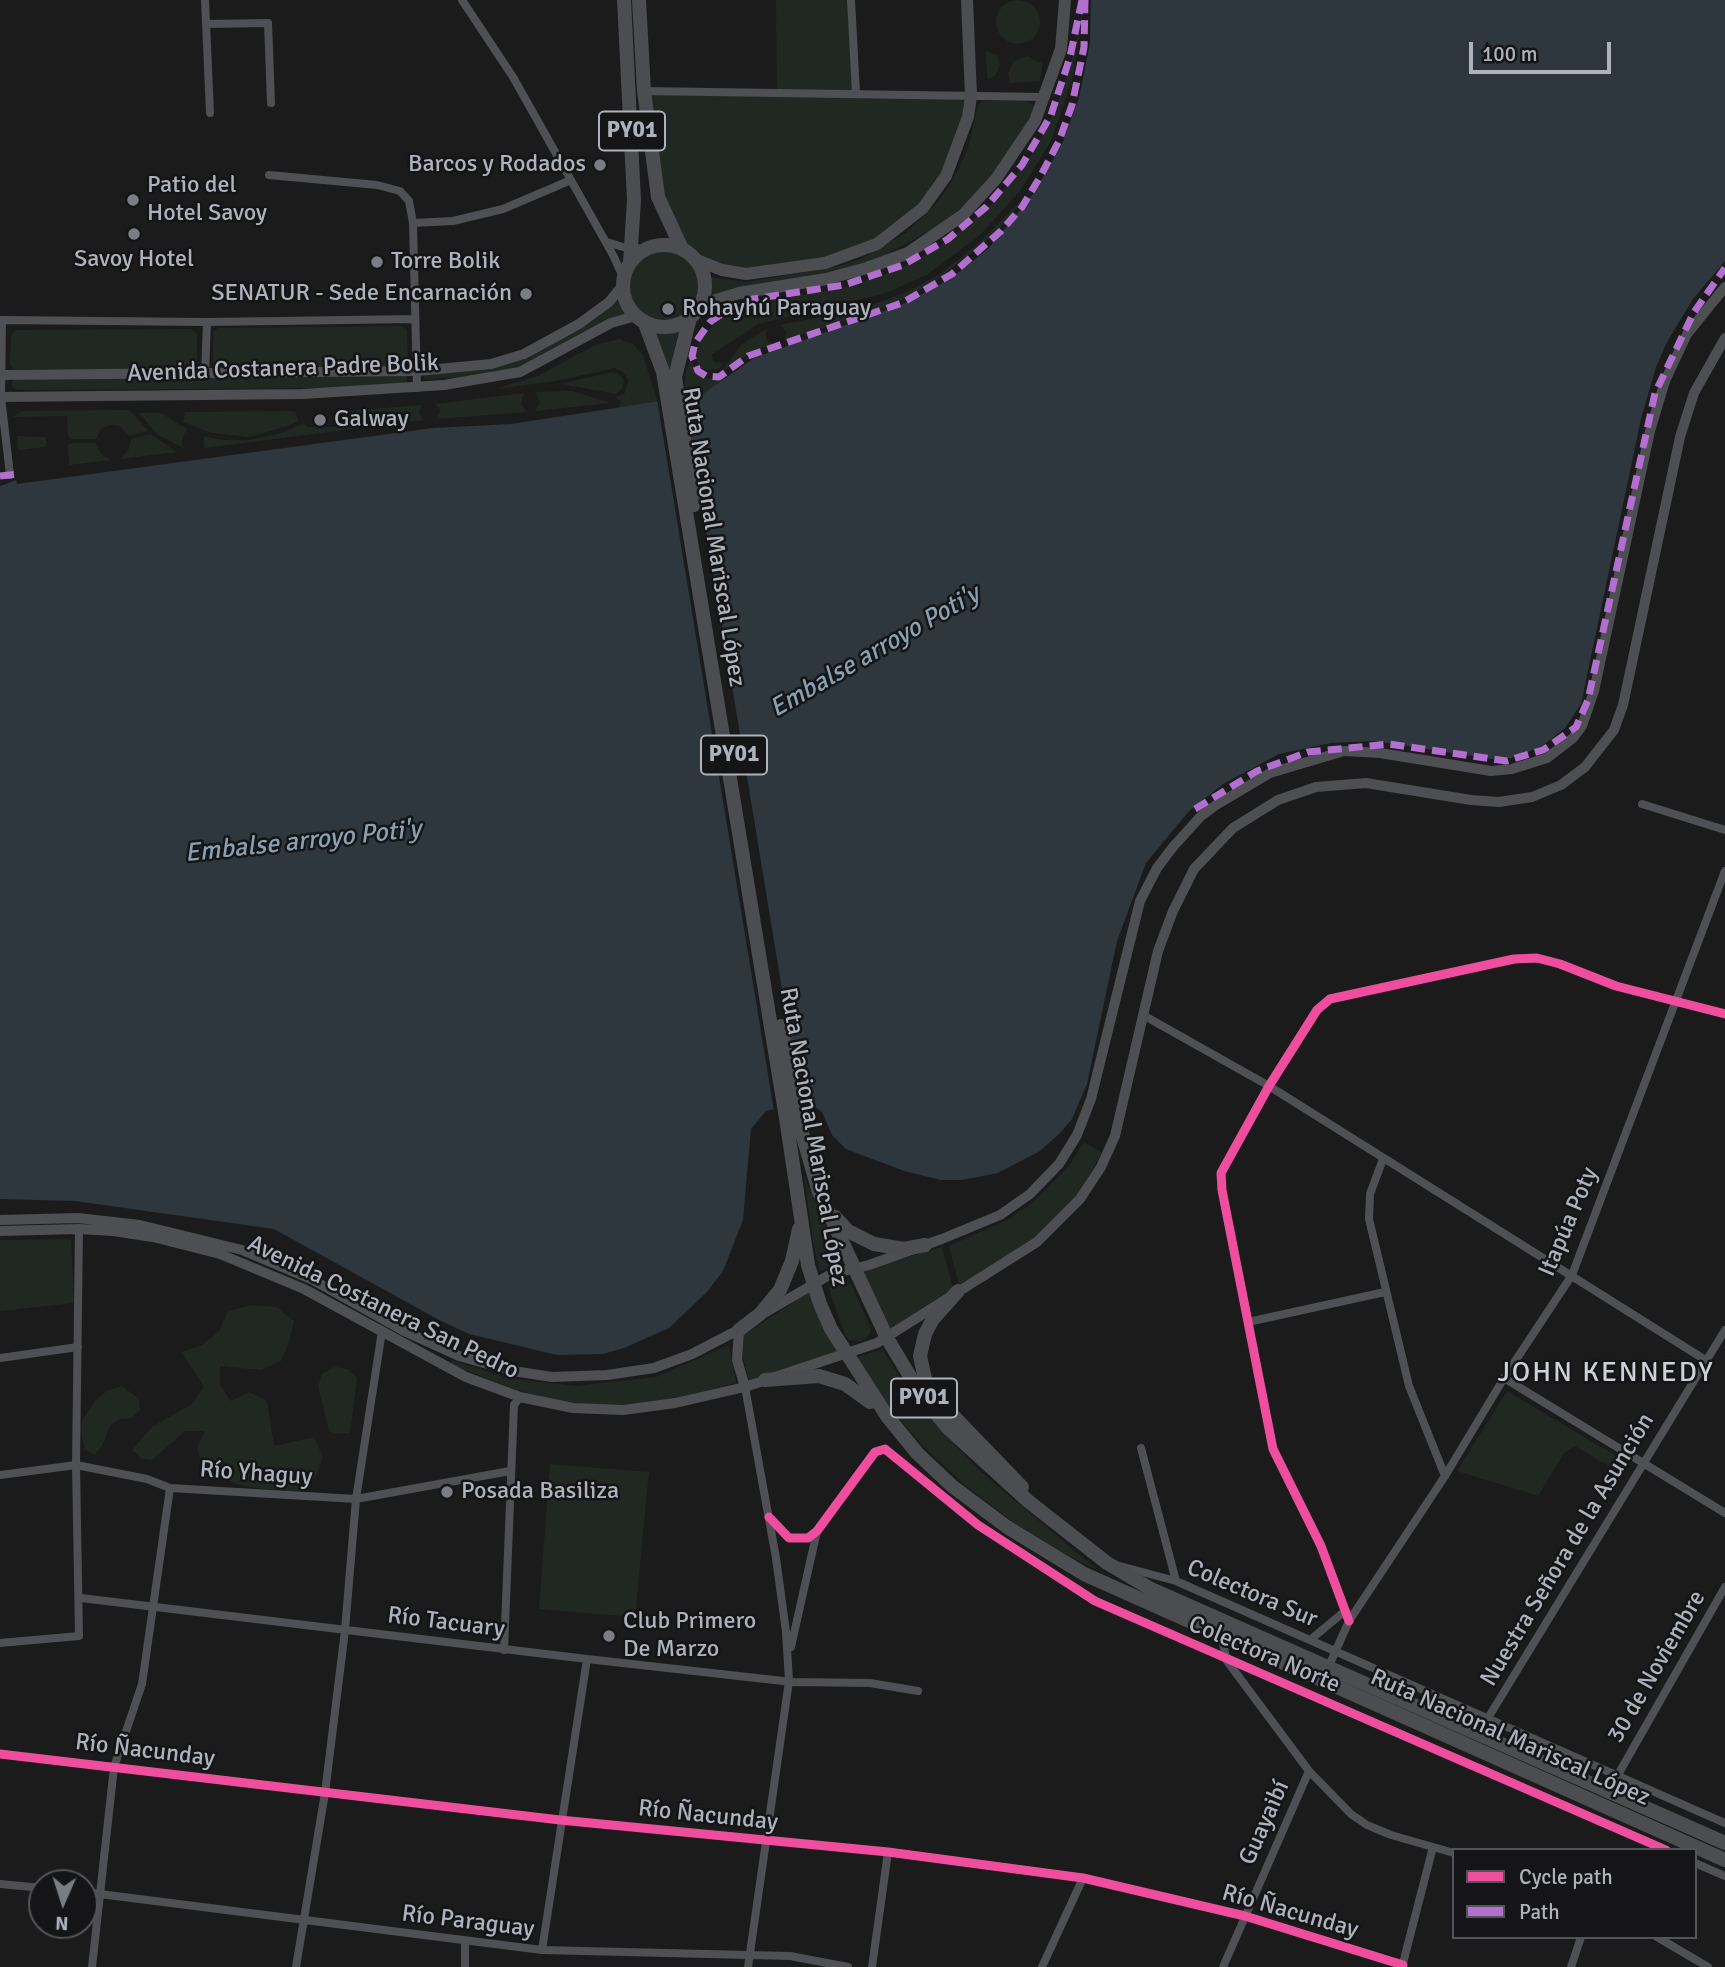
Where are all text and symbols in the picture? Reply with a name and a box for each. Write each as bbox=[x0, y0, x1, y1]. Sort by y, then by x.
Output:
scale bar bbox=[1473, 28, 1615, 72]
text: 100 m bbox=[1482, 41, 1537, 67]
road number: PY01 bbox=[599, 112, 665, 150]
place label: Barcos y Rodados bbox=[408, 151, 586, 179]
marker: Barcos y Rodados bbox=[592, 157, 608, 173]
place label: Patio del Hotel Savoy bbox=[147, 172, 267, 228]
marker: Patio del Hotel Savoy bbox=[125, 192, 141, 208]
marker: Savoy Hotel bbox=[126, 226, 142, 242]
place label: Savoy Hotel bbox=[74, 246, 194, 274]
place label: Torre Bolik bbox=[391, 248, 500, 276]
marker: Torre Bolik bbox=[369, 254, 385, 270]
place label: SENATUR - Sede Encarnación bbox=[211, 280, 512, 308]
marker: SENATUR - Sede Encarnación bbox=[518, 286, 534, 302]
place label: Rohayhú Paraguay bbox=[682, 295, 871, 323]
marker: Rohayhú Paraguay bbox=[660, 301, 676, 317]
street label: Avenida Costanera Padre Bolik bbox=[127, 349, 439, 389]
street label: Ruta Nacional Mariscal López bbox=[675, 385, 751, 689]
place label: Galway bbox=[334, 406, 409, 434]
marker: Galway bbox=[312, 412, 328, 428]
water label: Embalse arroyo Poti'y bbox=[764, 579, 986, 725]
road number: PY01 bbox=[701, 736, 767, 775]
water label: Embalse arroyo Poti'y bbox=[183, 814, 423, 870]
street label: Ruta Nacional Mariscal López bbox=[773, 985, 853, 1289]
street label: Itapúa Poty bbox=[1533, 1163, 1605, 1281]
street label: Avenida Costanera San Pedro bbox=[243, 1230, 523, 1386]
district label: JOHN KENNEDY bbox=[1499, 1357, 1713, 1391]
road number: PY01 bbox=[891, 1378, 957, 1418]
street label: Nuestra Señora de la Asunción bbox=[1475, 1408, 1661, 1692]
street label: Río Yhaguy bbox=[199, 1456, 313, 1492]
place label: Posada Basiliza bbox=[461, 1478, 619, 1506]
marker: Posada Basiliza bbox=[439, 1484, 455, 1500]
street label: Colectora Sur bbox=[1182, 1554, 1322, 1634]
street label: 30 de Noviembre bbox=[1602, 1586, 1712, 1748]
street label: Río Tacuary bbox=[386, 1602, 506, 1644]
place label: Club Primero De Marzo bbox=[623, 1608, 756, 1664]
street label: Colectora Norte bbox=[1184, 1610, 1344, 1700]
marker: Club Primero De Marzo bbox=[601, 1628, 617, 1644]
street label: Ruta Nacional Mariscal López bbox=[1366, 1663, 1654, 1813]
street label: Río Ñacunday bbox=[74, 1728, 216, 1774]
street label: Guayaibí bbox=[1234, 1776, 1296, 1870]
street label: Río Ñacunday bbox=[637, 1794, 779, 1838]
legend bbox=[1452, 1848, 1697, 1939]
text: Cycle path bbox=[1519, 1864, 1613, 1890]
north arrow bbox=[28, 1869, 98, 1939]
street label: Río Ñacunday bbox=[1219, 1879, 1361, 1945]
text: Path bbox=[1519, 1899, 1560, 1925]
street label: Río Paraguay bbox=[400, 1900, 536, 1944]
text: N bbox=[55, 1911, 69, 1935]

